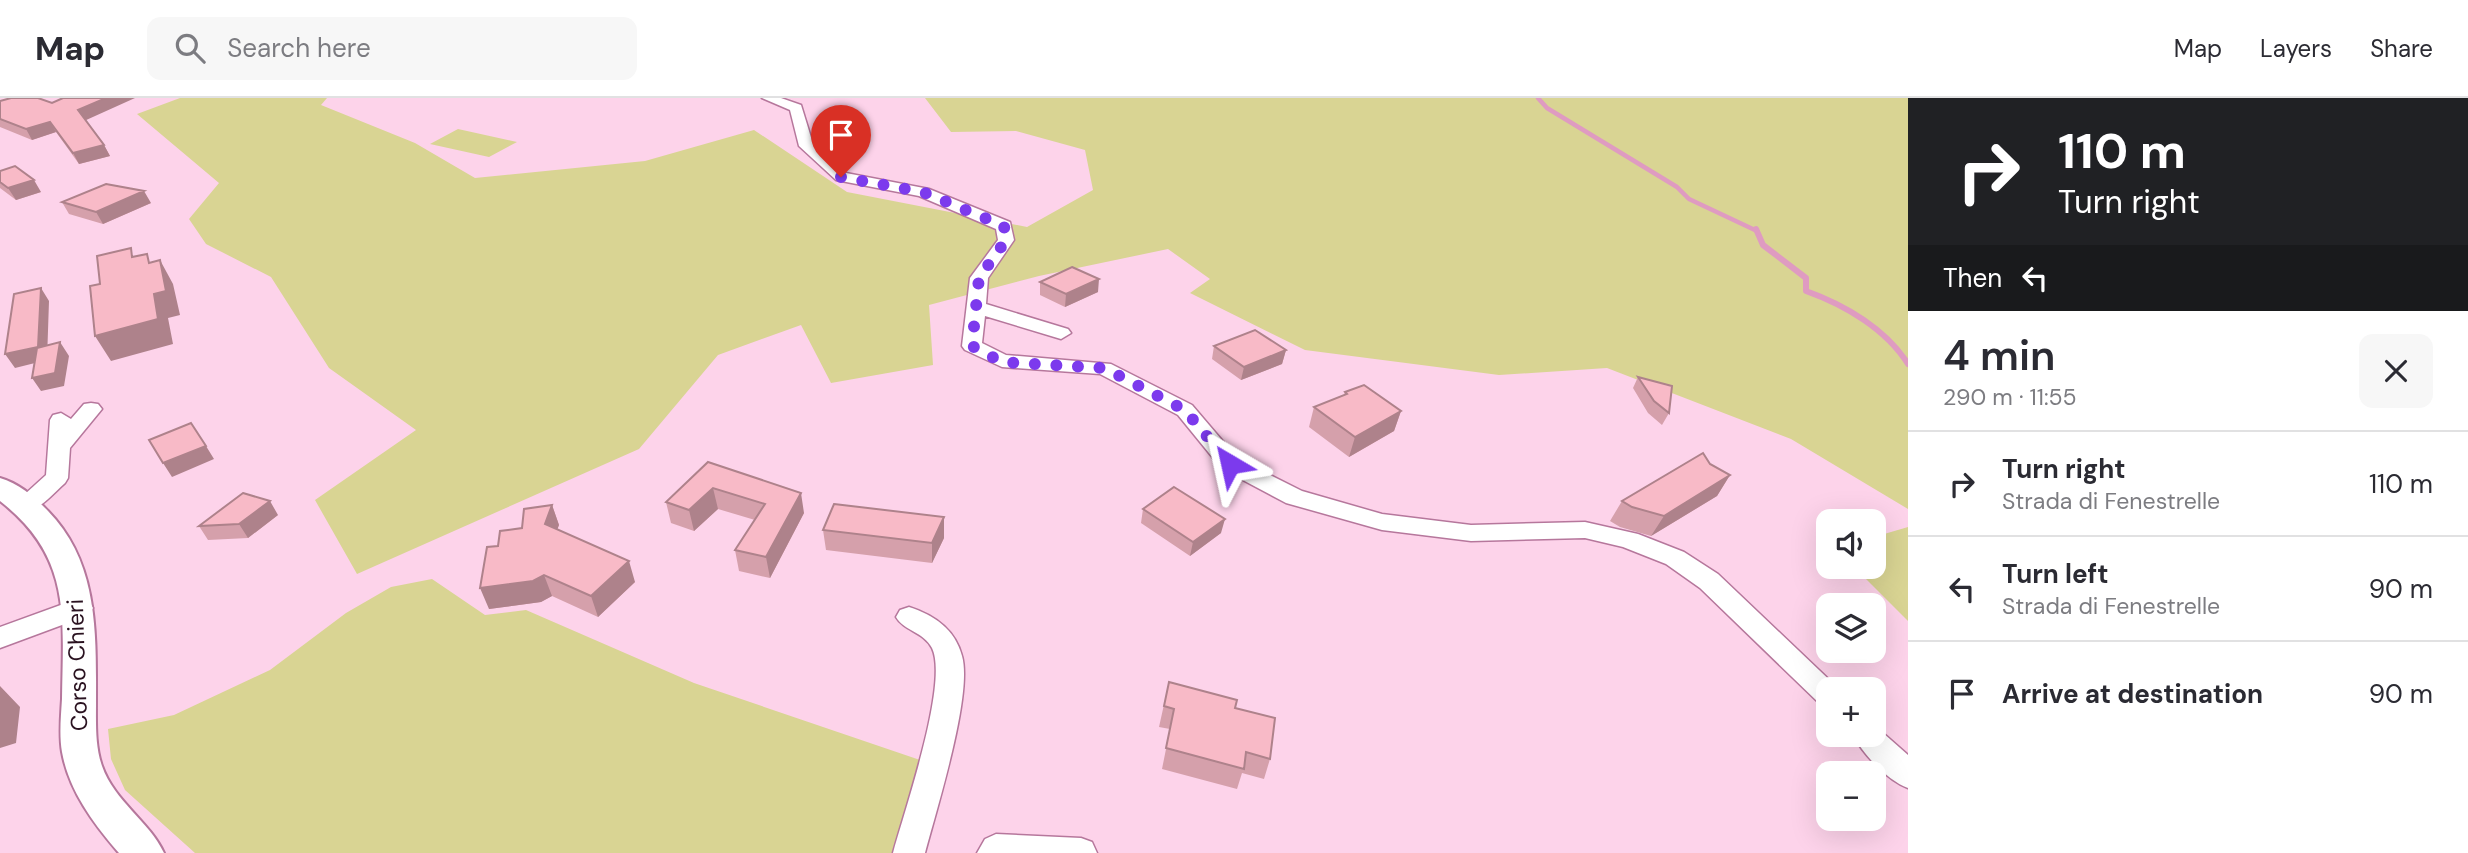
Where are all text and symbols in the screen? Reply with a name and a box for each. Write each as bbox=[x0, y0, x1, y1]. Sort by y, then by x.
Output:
search box bbox=[147, 17, 637, 80]
text: Map bbox=[35, 27, 105, 70]
icon: search bbox=[171, 29, 209, 67]
text: Search here bbox=[227, 31, 371, 65]
text: Map bbox=[2174, 33, 2222, 64]
text: Layers bbox=[2260, 33, 2332, 64]
text: Share bbox=[2370, 33, 2433, 64]
pin bbox=[811, 105, 871, 177]
icon: arrive bbox=[822, 116, 860, 154]
text: 110 m bbox=[2058, 119, 2186, 183]
icon: right bbox=[1943, 126, 2034, 217]
text: Turn right bbox=[2058, 181, 2200, 223]
icon: left bbox=[2016, 259, 2054, 297]
text: Then bbox=[1943, 261, 2002, 295]
text: 4 min bbox=[1943, 328, 2055, 383]
button: close bbox=[2359, 334, 2433, 408]
text: 290 m · 11:55 bbox=[1943, 382, 2077, 412]
position arrow bbox=[1193, 427, 1267, 501]
text: Turn right bbox=[2002, 452, 2126, 486]
icon: right bbox=[1943, 465, 1981, 503]
text: 110 m bbox=[2369, 467, 2433, 501]
text: Strada di Fenestrelle bbox=[2002, 486, 2220, 516]
map controls bbox=[1816, 509, 1886, 831]
button: sound bbox=[1816, 509, 1886, 579]
text: Turn left bbox=[2002, 557, 2109, 591]
icon: left bbox=[1943, 570, 1981, 608]
text: 90 m bbox=[2369, 572, 2433, 606]
text: Strada di Fenestrelle bbox=[2002, 591, 2220, 621]
button: layers bbox=[1816, 593, 1886, 663]
street label: Corso Chieri bbox=[60, 598, 94, 732]
icon: arrive bbox=[1943, 675, 1981, 713]
button: + bbox=[1816, 677, 1886, 747]
text: Arrive at destination bbox=[2002, 677, 2263, 711]
text: 90 m bbox=[2369, 677, 2433, 711]
button: − bbox=[1816, 761, 1886, 831]

